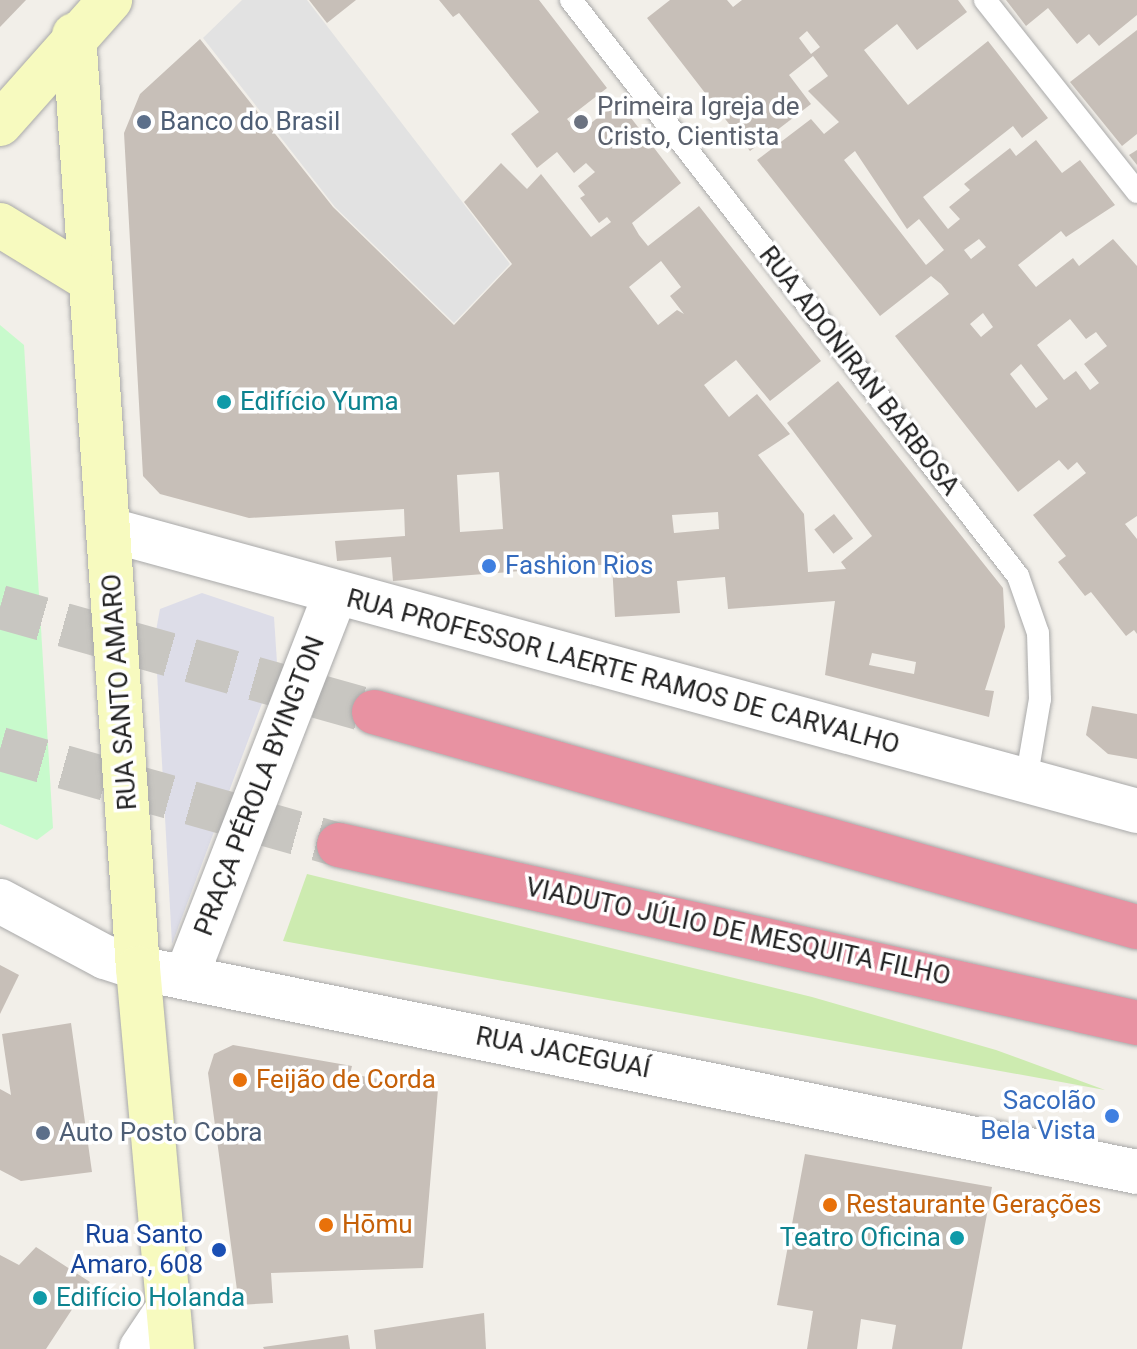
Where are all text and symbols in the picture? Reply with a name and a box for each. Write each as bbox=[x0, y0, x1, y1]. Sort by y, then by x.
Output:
place label: Primeira Igreja de Cristo, Cientista bbox=[597, 91, 800, 152]
place label: Banco do Brasil bbox=[160, 106, 340, 138]
marker: Banco do Brasil bbox=[135, 113, 153, 131]
marker: Primeira Igreja de Cristo, Cientista bbox=[572, 113, 590, 131]
street label: RUA ADONIRAN BARBOSA bbox=[752, 240, 966, 502]
place label: Edifício Yuma bbox=[240, 386, 399, 418]
marker: Edifício Yuma bbox=[215, 393, 233, 411]
place label: Fashion Rios bbox=[505, 550, 653, 582]
marker: Fashion Rios bbox=[480, 557, 498, 575]
street label: RUA SANTO AMARO bbox=[96, 573, 144, 811]
street label: RUA PROFESSOR LAERTE RAMOS DE CARVALHO bbox=[343, 583, 903, 761]
street label: PRAÇA PÉROLA BYINGTON bbox=[188, 632, 332, 940]
street label: VIADUTO JÚLIO DE MESQUITA FILHO bbox=[523, 872, 953, 992]
street label: RUA JACEGUAÍ bbox=[473, 1021, 653, 1085]
place label: Feijão de Corda bbox=[256, 1064, 436, 1096]
marker: Feijão de Corda bbox=[231, 1071, 249, 1089]
place label: Sacolão Bela Vista bbox=[980, 1085, 1096, 1146]
marker: Sacolão Bela Vista bbox=[1103, 1107, 1121, 1125]
place label: Auto Posto Cobra bbox=[59, 1117, 262, 1149]
marker: Auto Posto Cobra bbox=[34, 1124, 52, 1142]
place label: Restaurante Gerações bbox=[846, 1189, 1101, 1221]
marker: Restaurante Gerações bbox=[821, 1196, 839, 1214]
place label: Hōmu bbox=[342, 1209, 413, 1241]
marker: Hōmu bbox=[317, 1216, 335, 1234]
place label: Rua Santo Amaro, 608 bbox=[70, 1219, 203, 1280]
place label: Teatro Oficina bbox=[780, 1222, 941, 1254]
marker: Teatro Oficina bbox=[948, 1229, 966, 1247]
marker: Rua Santo Amaro, 608 bbox=[210, 1241, 228, 1259]
place label: Edifício Holanda bbox=[56, 1282, 245, 1314]
marker: Edifício Holanda bbox=[31, 1289, 49, 1307]

